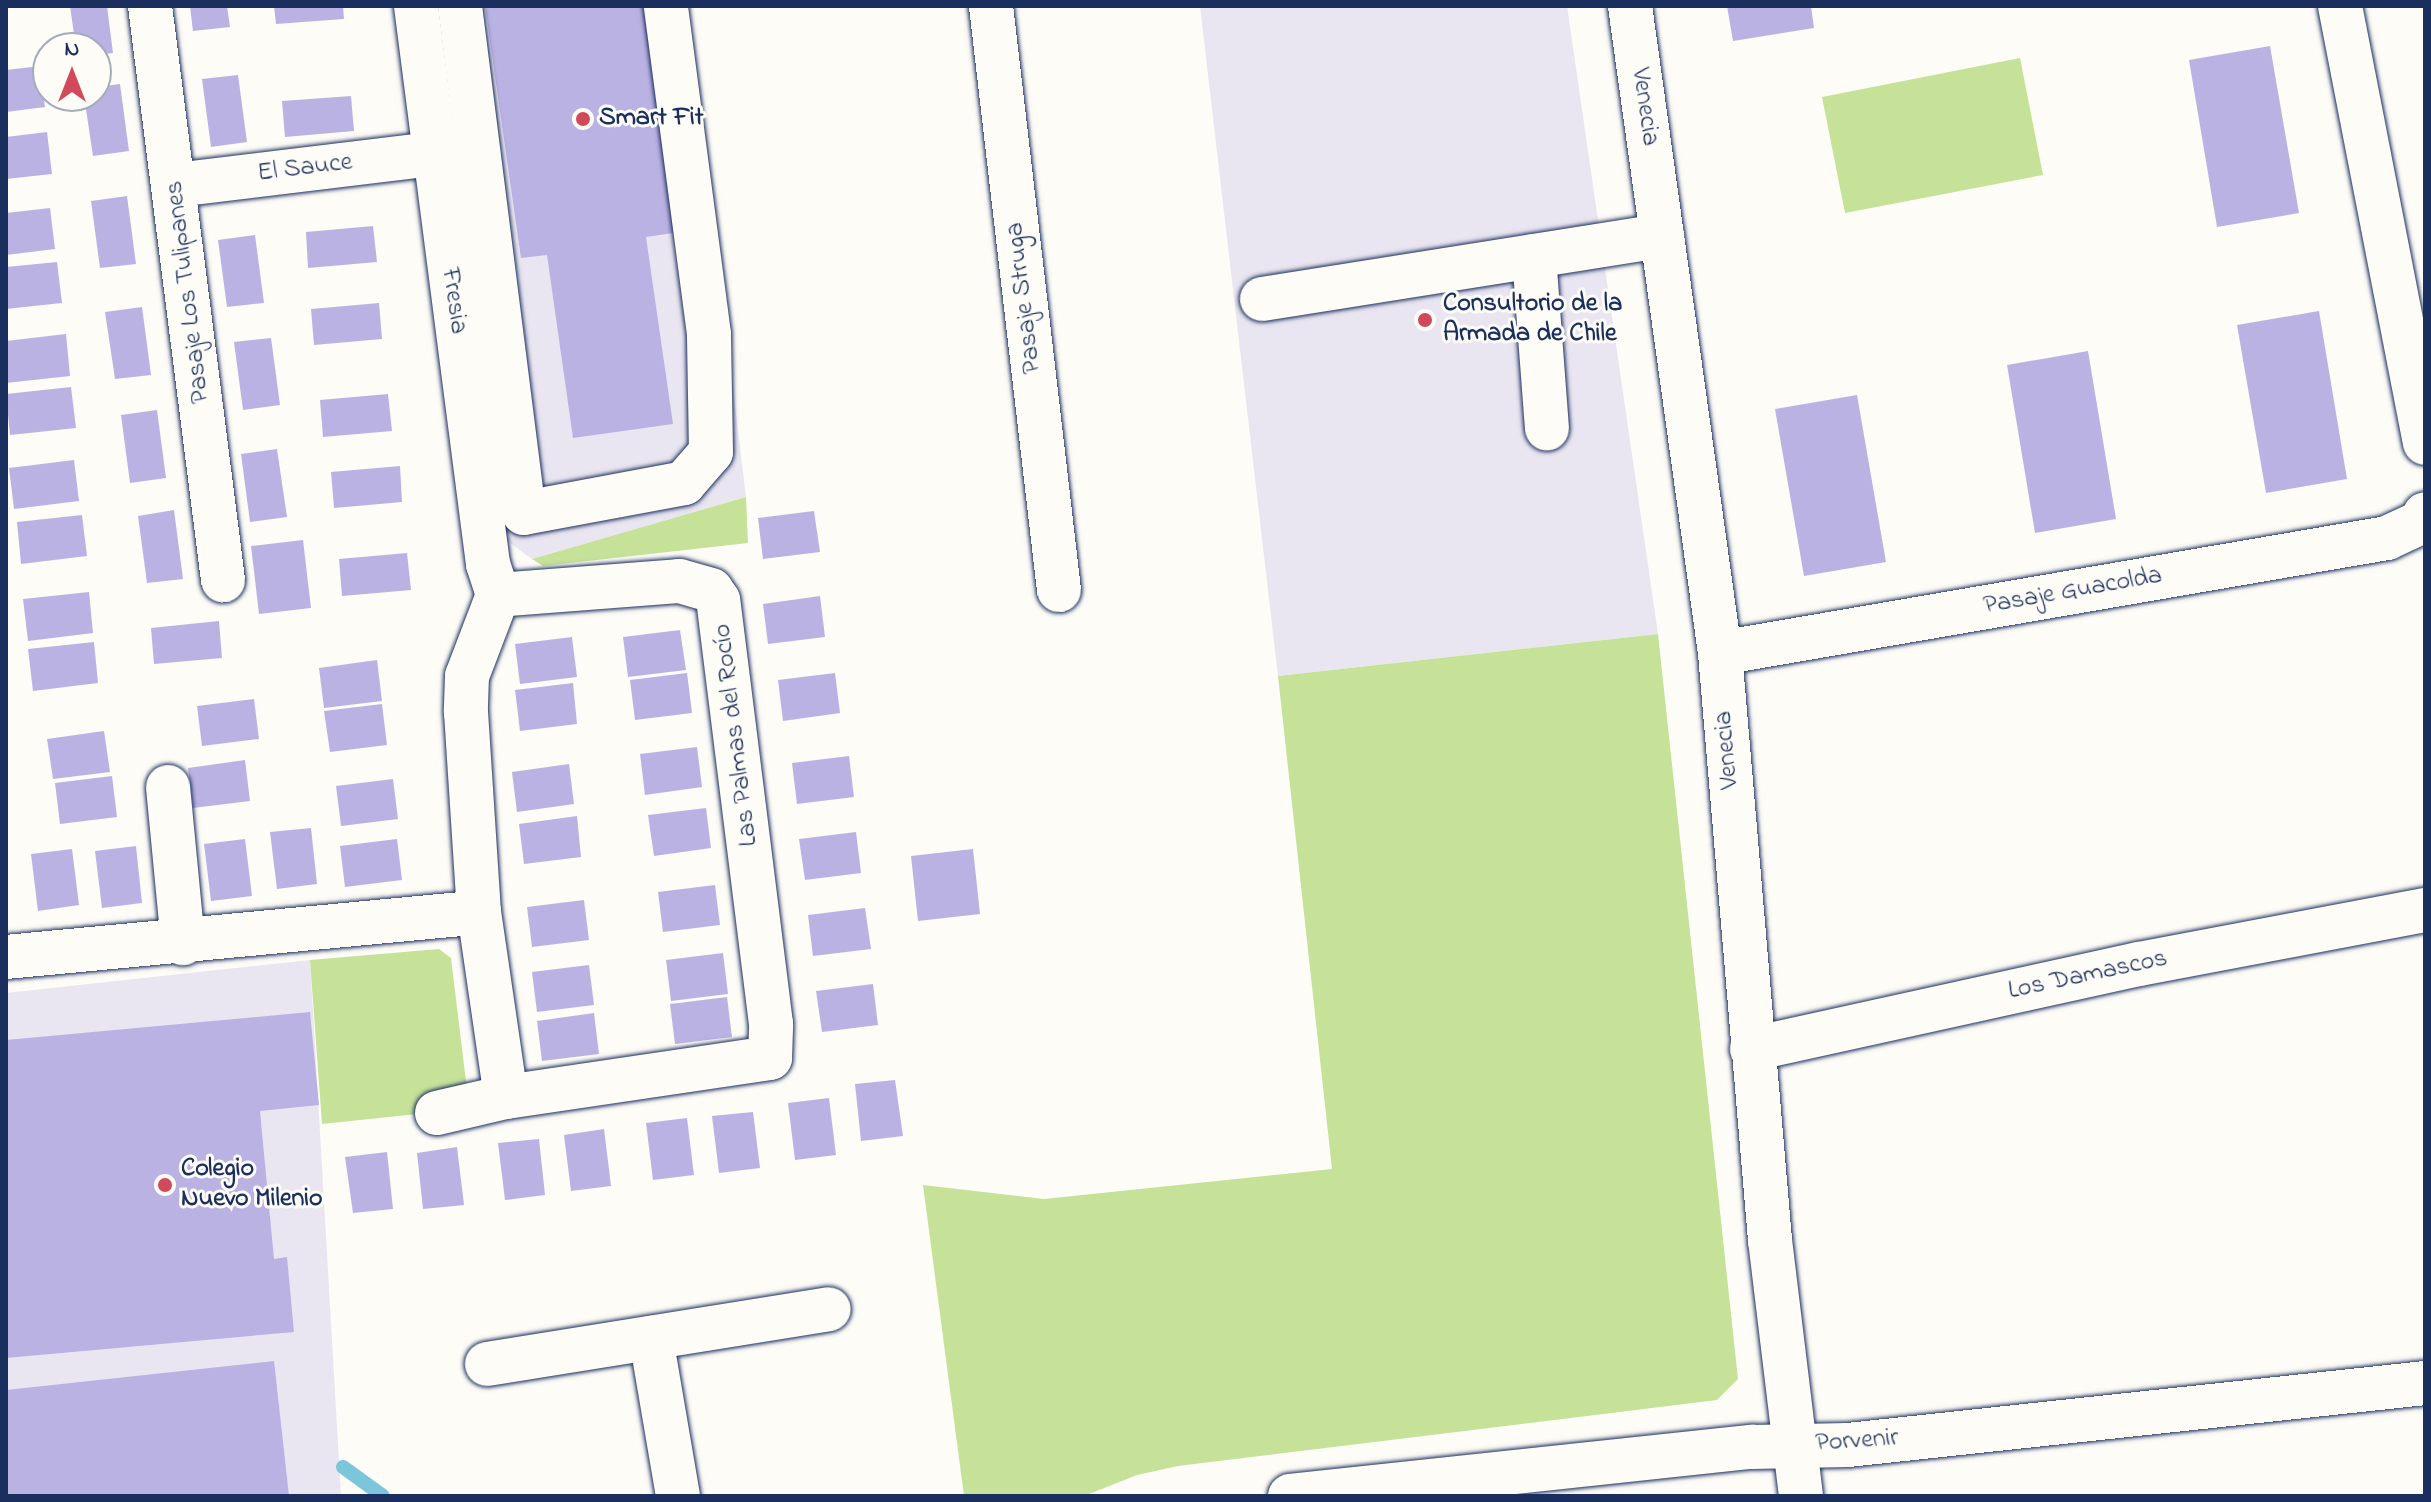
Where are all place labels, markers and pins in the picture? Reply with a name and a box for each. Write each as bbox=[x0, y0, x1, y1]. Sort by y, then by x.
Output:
place label: Smart Fit bbox=[599, 103, 703, 135]
marker: Smart Fit bbox=[574, 110, 592, 128]
place label: Consultorio de la Armada de Chile bbox=[1443, 289, 1622, 350]
marker: Consultorio de la Armada de Chile bbox=[1414, 309, 1436, 331]
place label: Colegio Nuevo Milenio bbox=[181, 1154, 323, 1216]
marker: Colegio Nuevo Milenio bbox=[156, 1176, 174, 1194]

